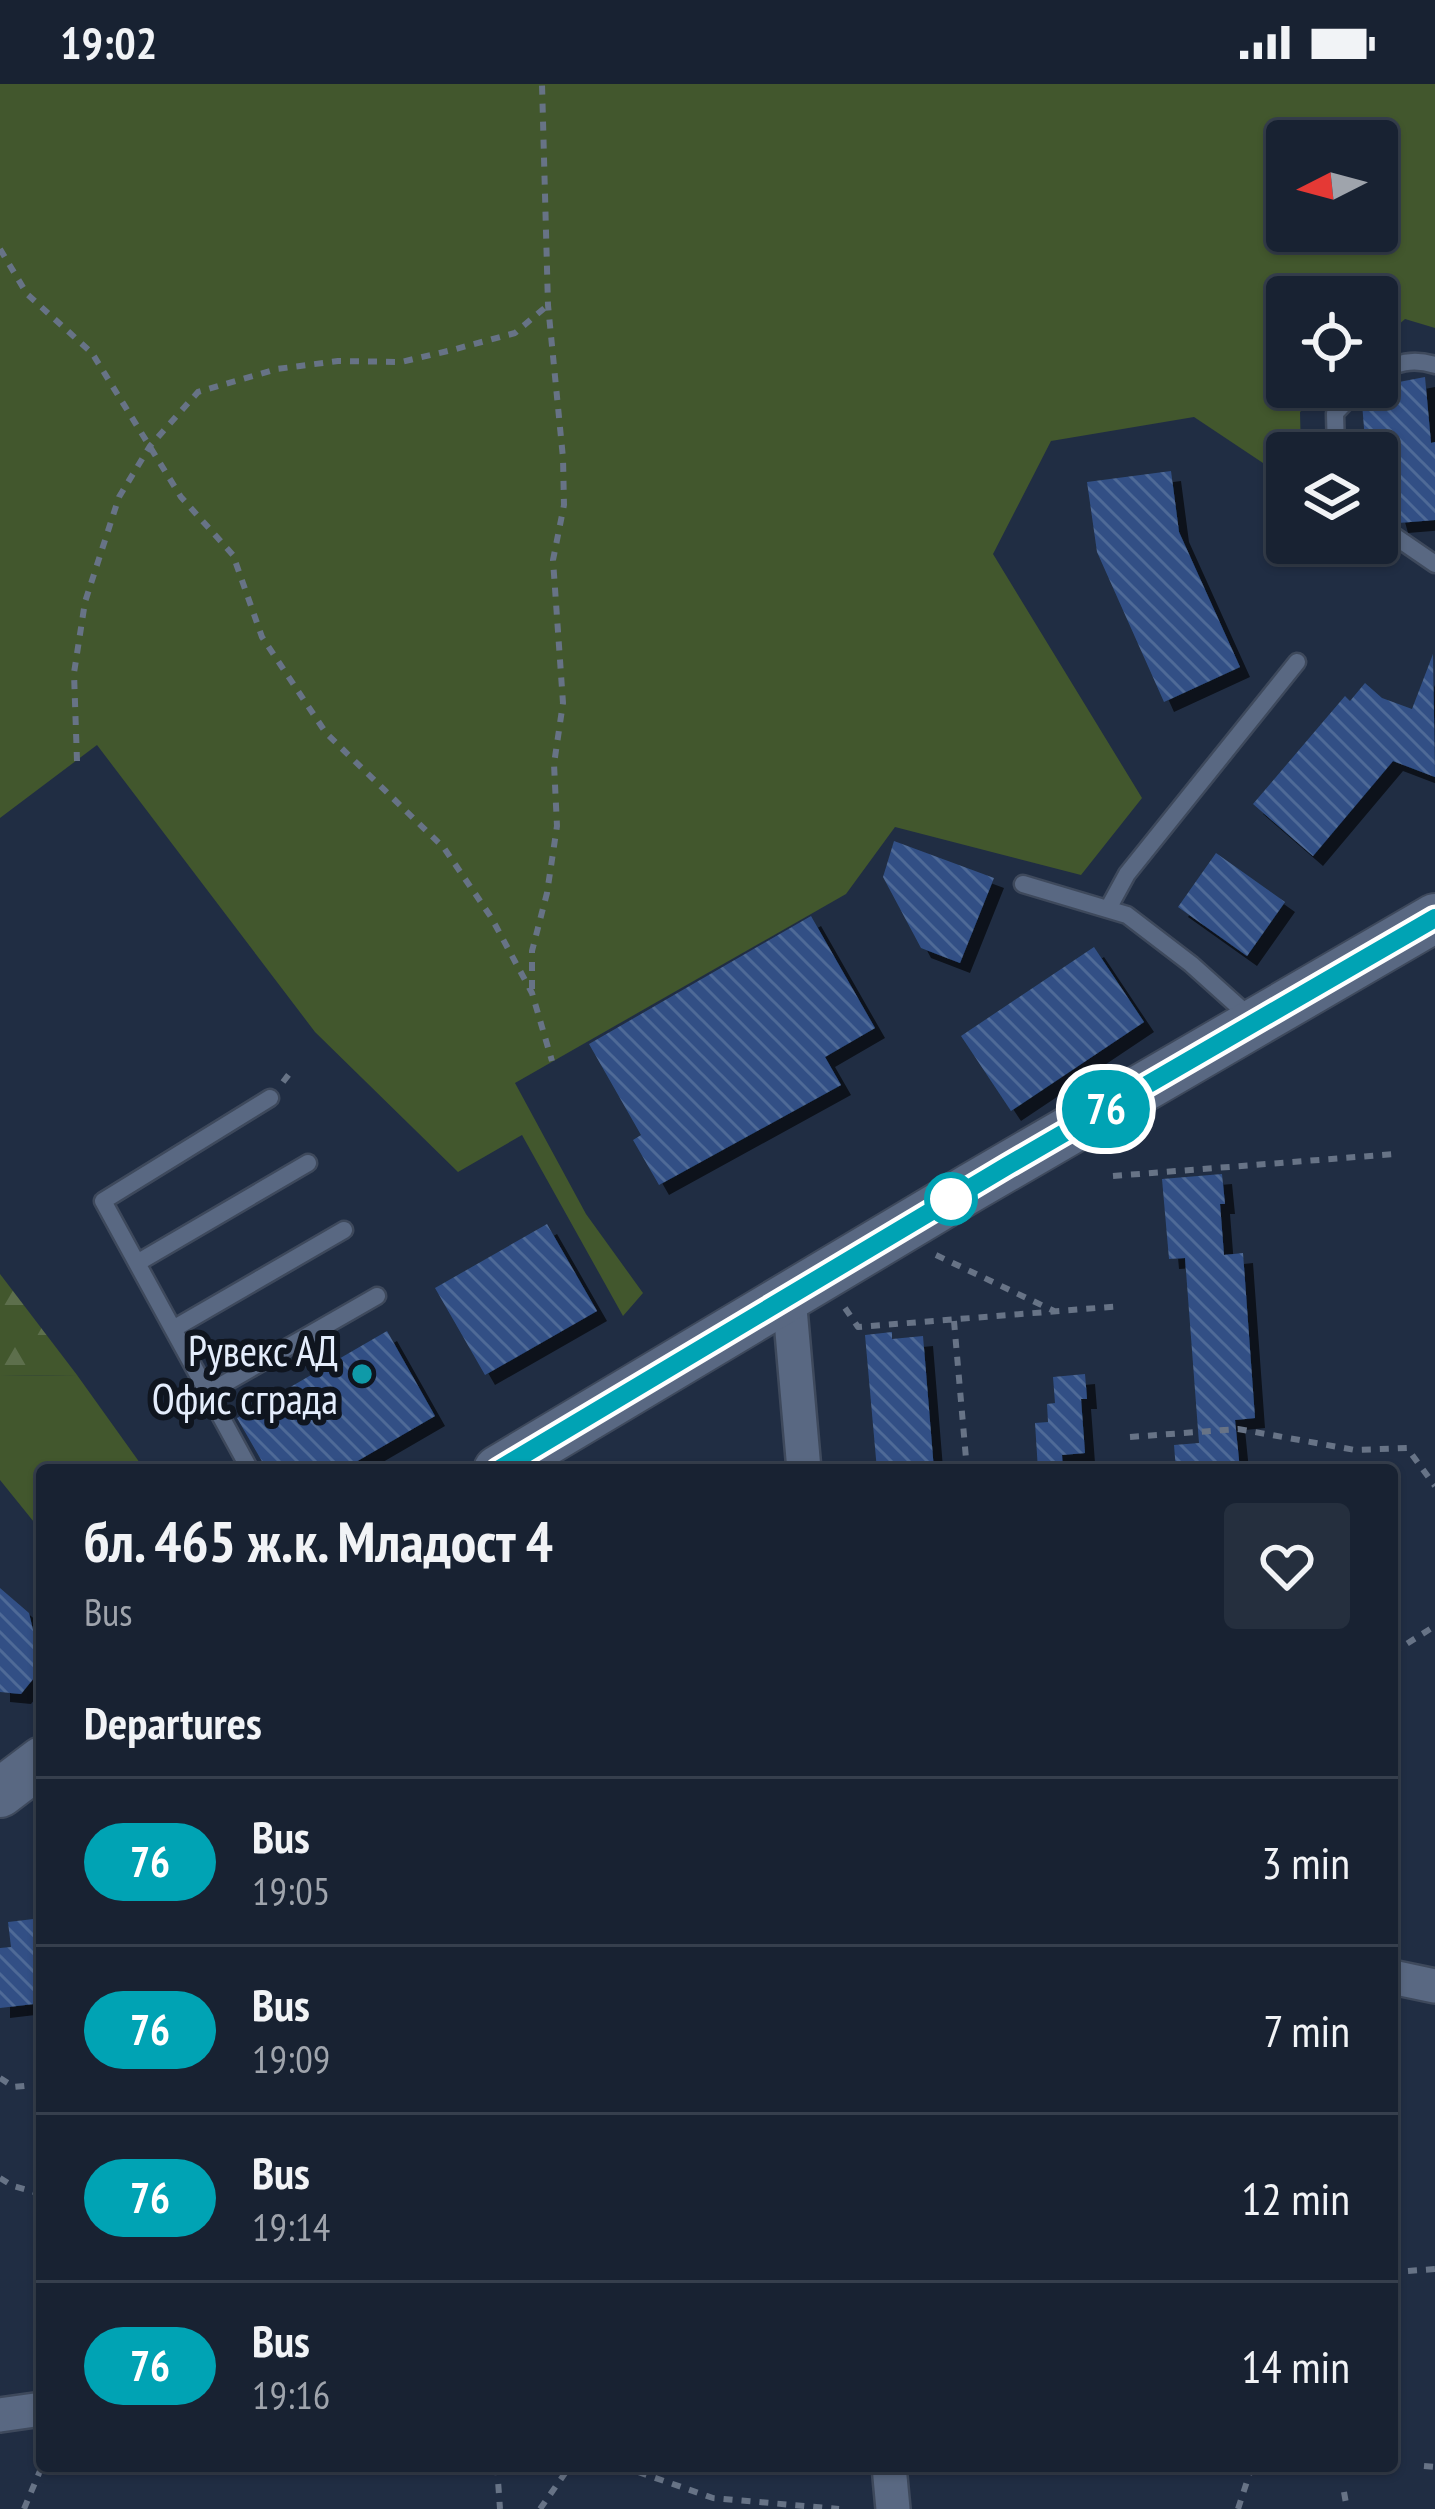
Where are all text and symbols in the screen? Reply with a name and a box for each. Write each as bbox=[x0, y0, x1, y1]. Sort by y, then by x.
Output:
text: 19:02 bbox=[60, 13, 157, 71]
north arrow bbox=[1266, 120, 1398, 252]
map controls bbox=[1266, 120, 1398, 564]
button: locate bbox=[1266, 276, 1398, 408]
button: layers bbox=[1266, 432, 1398, 564]
line badge: 76 bbox=[1052, 1070, 1160, 1148]
text: 76 bbox=[1086, 1081, 1126, 1136]
unlabelled marker bbox=[926, 1174, 976, 1224]
place label: Рувекс АД Офис сграда bbox=[152, 1323, 338, 1426]
marker: Рувекс АД Офис сграда bbox=[349, 1361, 375, 1387]
button: heart bbox=[1224, 1503, 1350, 1629]
text: бл. 465 ж.к. Младост 4 bbox=[84, 1504, 553, 1578]
text: Bus bbox=[84, 1586, 132, 1637]
text: Departures bbox=[84, 1693, 262, 1751]
text: Bus bbox=[252, 1807, 310, 1865]
text: 3 min bbox=[1261, 1833, 1350, 1891]
text: 76 bbox=[130, 1834, 170, 1889]
text: 19:05 bbox=[252, 1865, 330, 1916]
text: Bus bbox=[252, 1975, 310, 2033]
text: 7 min bbox=[1263, 2001, 1350, 2059]
text: 76 bbox=[130, 2002, 170, 2057]
text: 19:09 bbox=[252, 2033, 330, 2084]
text: Bus bbox=[252, 2143, 310, 2201]
text: 12 min bbox=[1241, 2169, 1350, 2227]
text: 76 bbox=[130, 2170, 170, 2225]
text: 19:14 bbox=[252, 2201, 330, 2252]
text: Bus bbox=[252, 2311, 310, 2369]
text: 14 min bbox=[1241, 2337, 1350, 2395]
text: 76 bbox=[130, 2338, 170, 2393]
text: 19:16 bbox=[252, 2369, 330, 2420]

